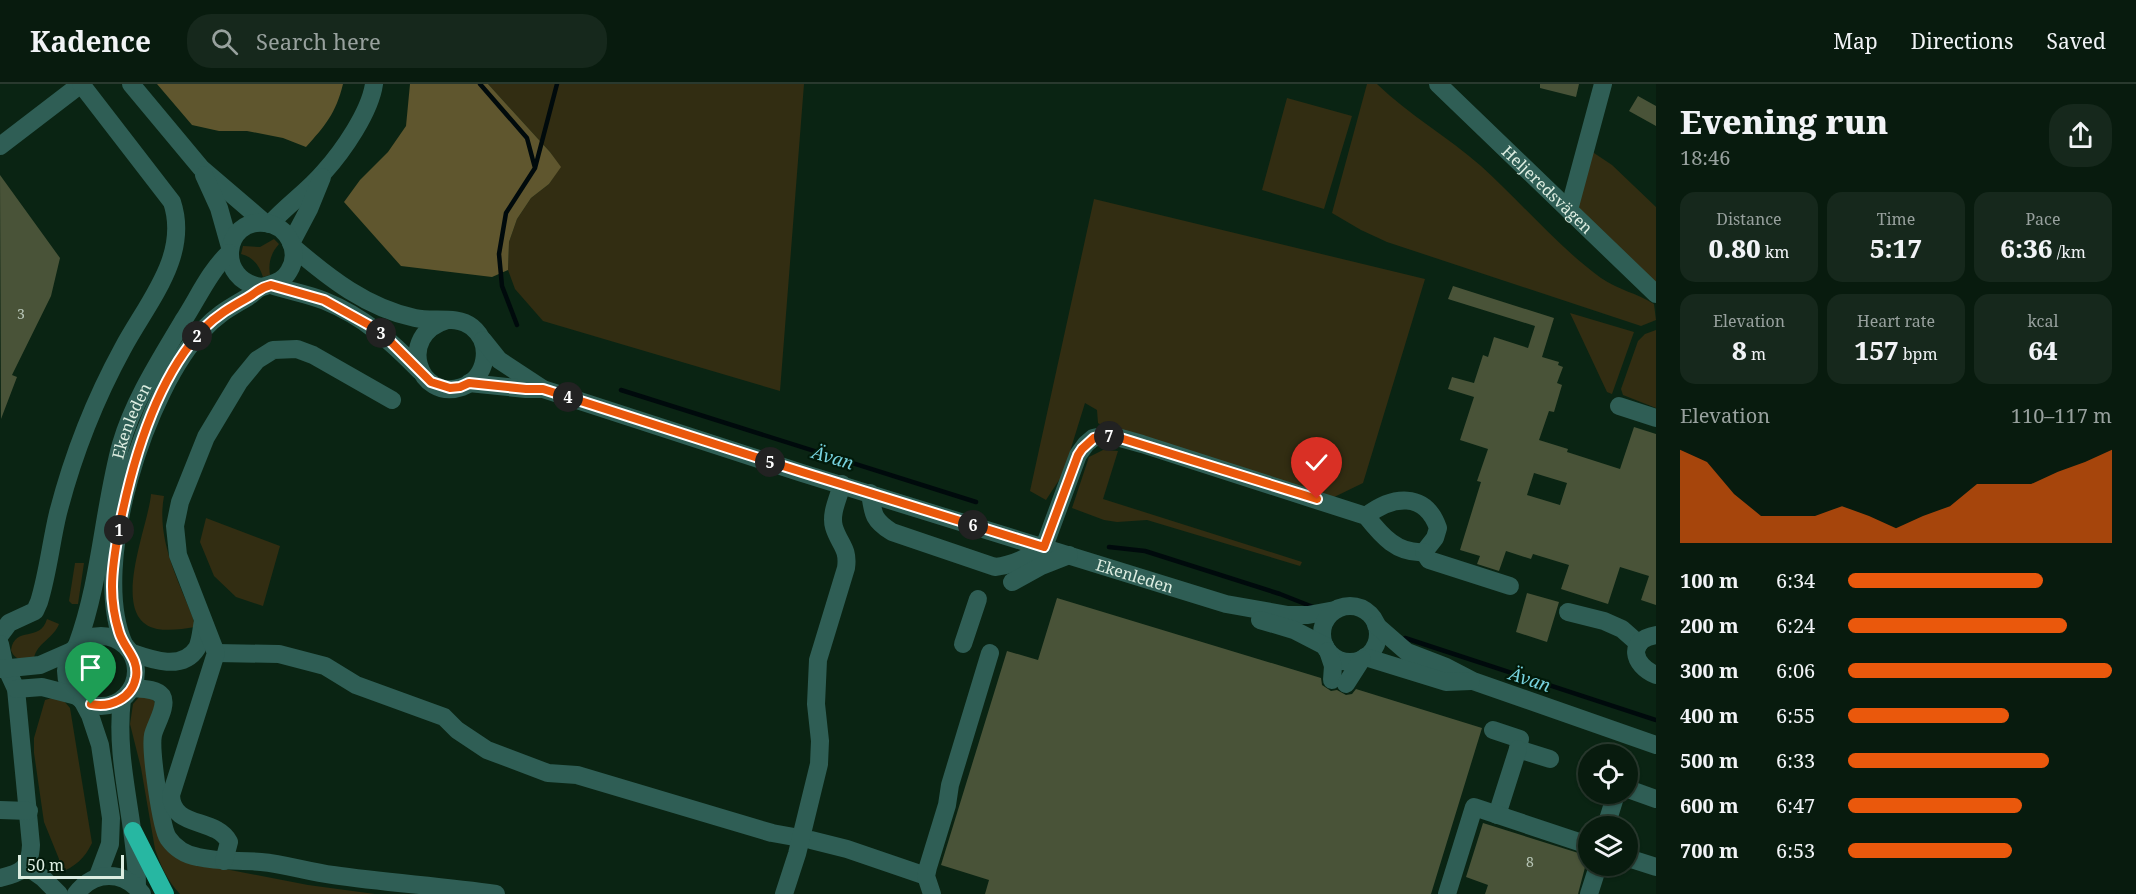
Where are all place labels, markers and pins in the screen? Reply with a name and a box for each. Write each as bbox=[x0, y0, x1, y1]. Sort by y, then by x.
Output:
pin: 3 bbox=[366, 318, 396, 348]
pin: 2 bbox=[182, 321, 212, 351]
pin: 4 bbox=[553, 382, 583, 412]
pin: 7 bbox=[1094, 421, 1124, 451]
pin bbox=[1291, 437, 1342, 499]
pin: 5 bbox=[755, 447, 785, 477]
pin: 6 bbox=[958, 510, 988, 540]
pin: 1 bbox=[104, 515, 134, 545]
pin bbox=[65, 642, 116, 704]

